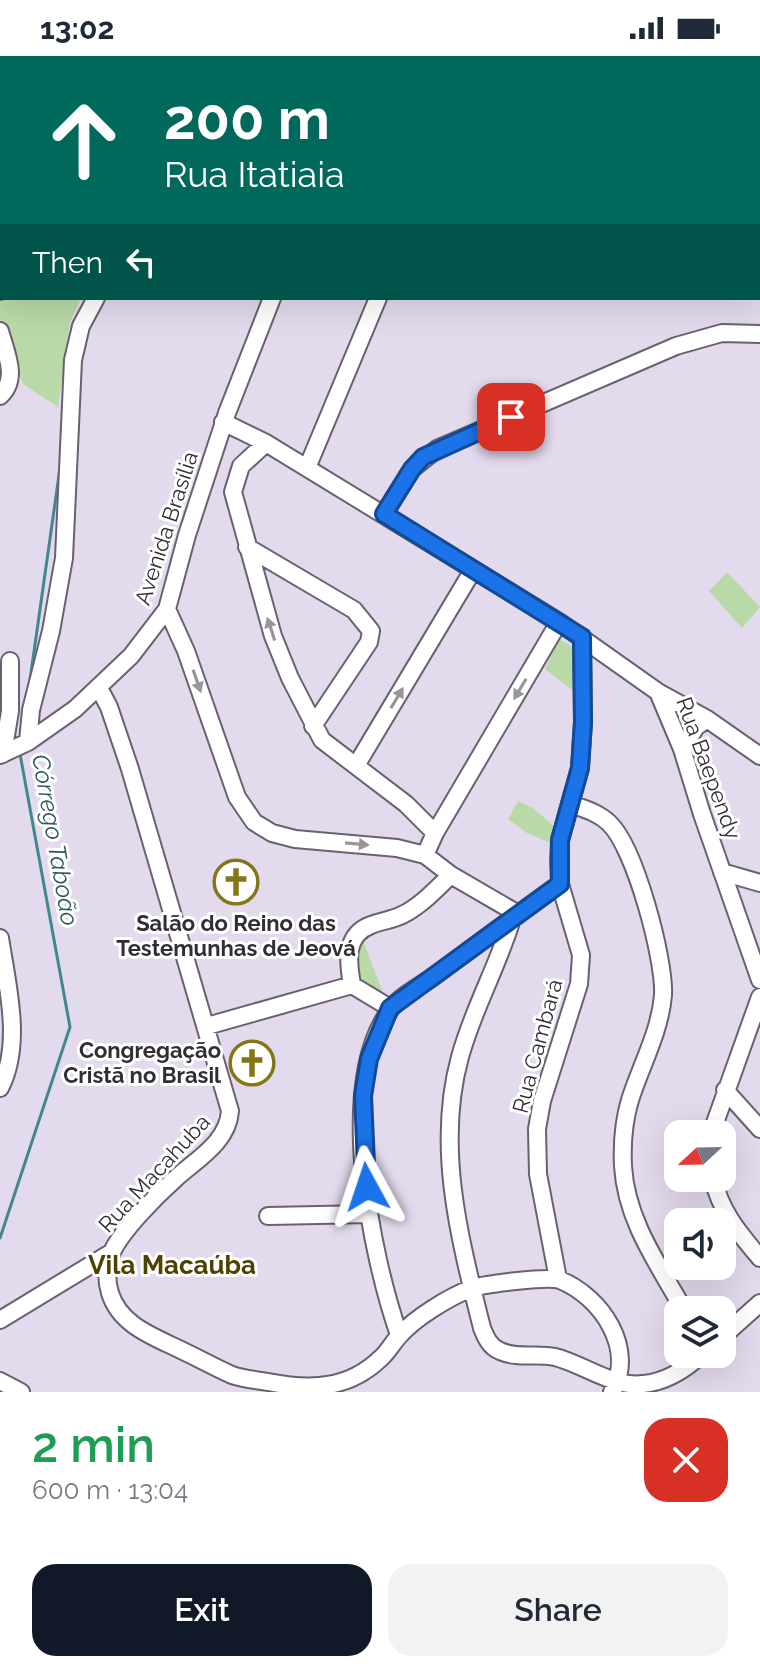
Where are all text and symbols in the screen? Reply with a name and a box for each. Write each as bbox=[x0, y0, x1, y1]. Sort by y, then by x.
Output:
text: 13:02 bbox=[40, 11, 114, 46]
text: 200 m bbox=[164, 86, 330, 152]
icon: ahead bbox=[32, 88, 136, 192]
text: Rua Itatiaia bbox=[164, 153, 345, 195]
icon: left bbox=[119, 240, 163, 284]
text: Then bbox=[32, 245, 103, 280]
pin bbox=[477, 383, 545, 451]
icon: arrive bbox=[489, 395, 533, 439]
street label: Avenida Brasília bbox=[129, 448, 203, 608]
one-way arrow bbox=[264, 617, 277, 641]
one-way arrow bbox=[191, 669, 204, 693]
one-way arrow bbox=[513, 678, 527, 700]
one-way arrow bbox=[390, 687, 404, 709]
street label: Rua Baependy bbox=[671, 693, 747, 843]
water label: Córrego Taboão bbox=[26, 752, 85, 928]
one-way arrow bbox=[345, 838, 370, 851]
church icon: Salão do Reino das Testemunhas de Jeová bbox=[212, 858, 260, 906]
place label: Salão do Reino das Testemunhas de Jeová bbox=[116, 910, 356, 961]
street label: Rua Cambará bbox=[507, 976, 567, 1116]
place label: Congregação Cristã no Brasil bbox=[63, 1037, 222, 1088]
church icon: Congregação Cristã no Brasil bbox=[228, 1039, 276, 1087]
street label: Rua Macahuba bbox=[93, 1109, 215, 1237]
north arrow bbox=[664, 1120, 736, 1192]
map controls bbox=[664, 1120, 736, 1368]
position arrow bbox=[325, 1145, 409, 1229]
button: sound bbox=[664, 1208, 736, 1280]
district label: Vila Macaúba bbox=[88, 1250, 256, 1280]
button: layers bbox=[664, 1296, 736, 1368]
text: 2 min bbox=[32, 1417, 155, 1473]
button: close bbox=[644, 1418, 728, 1502]
text: 600 m · 13:04 bbox=[32, 1475, 188, 1505]
button: Exit bbox=[32, 1564, 372, 1656]
button: Share bbox=[388, 1564, 728, 1656]

